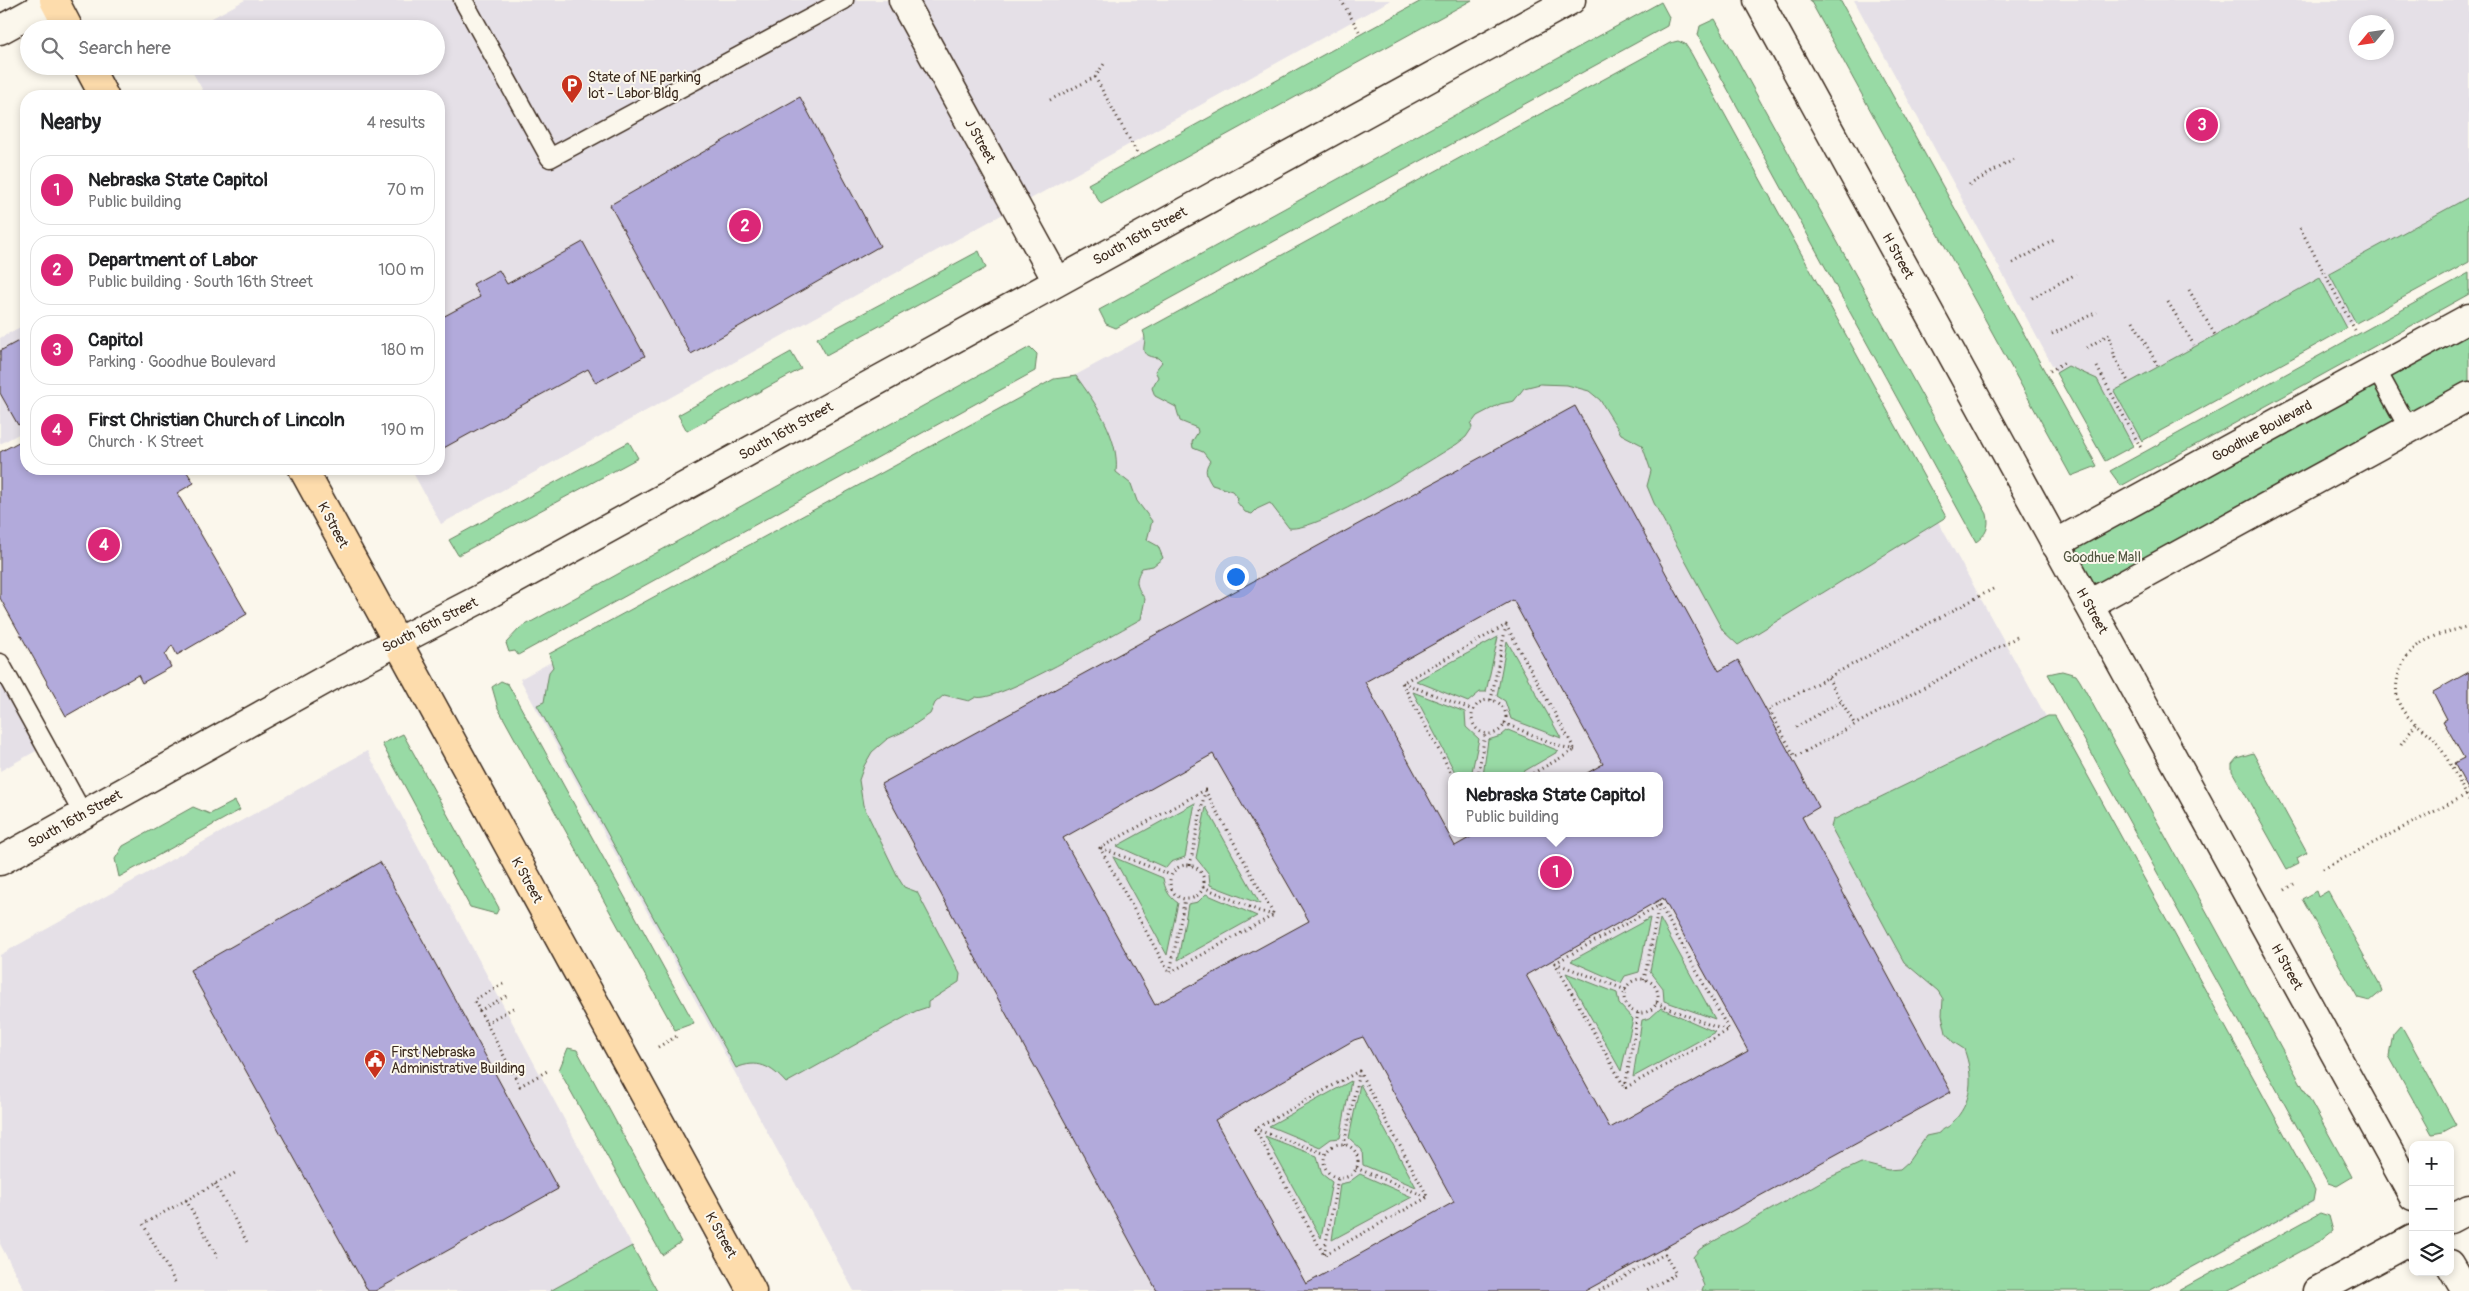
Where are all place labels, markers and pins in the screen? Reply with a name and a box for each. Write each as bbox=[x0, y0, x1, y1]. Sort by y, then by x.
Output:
place label: State of NE parking lot - Labor Bldg bbox=[588, 69, 701, 102]
parking icon: State of NE parking lot - Labor Bldg bbox=[560, 73, 584, 104]
pin: 3 bbox=[2186, 106, 2218, 144]
pin: 2 bbox=[729, 207, 761, 245]
pin: 4 bbox=[88, 526, 120, 564]
pin: 1 bbox=[1540, 853, 1572, 891]
place label: First Nebraska Administrative Building bbox=[391, 1044, 525, 1077]
public building icon: First Nebraska Administrative Building bbox=[363, 1048, 387, 1079]

